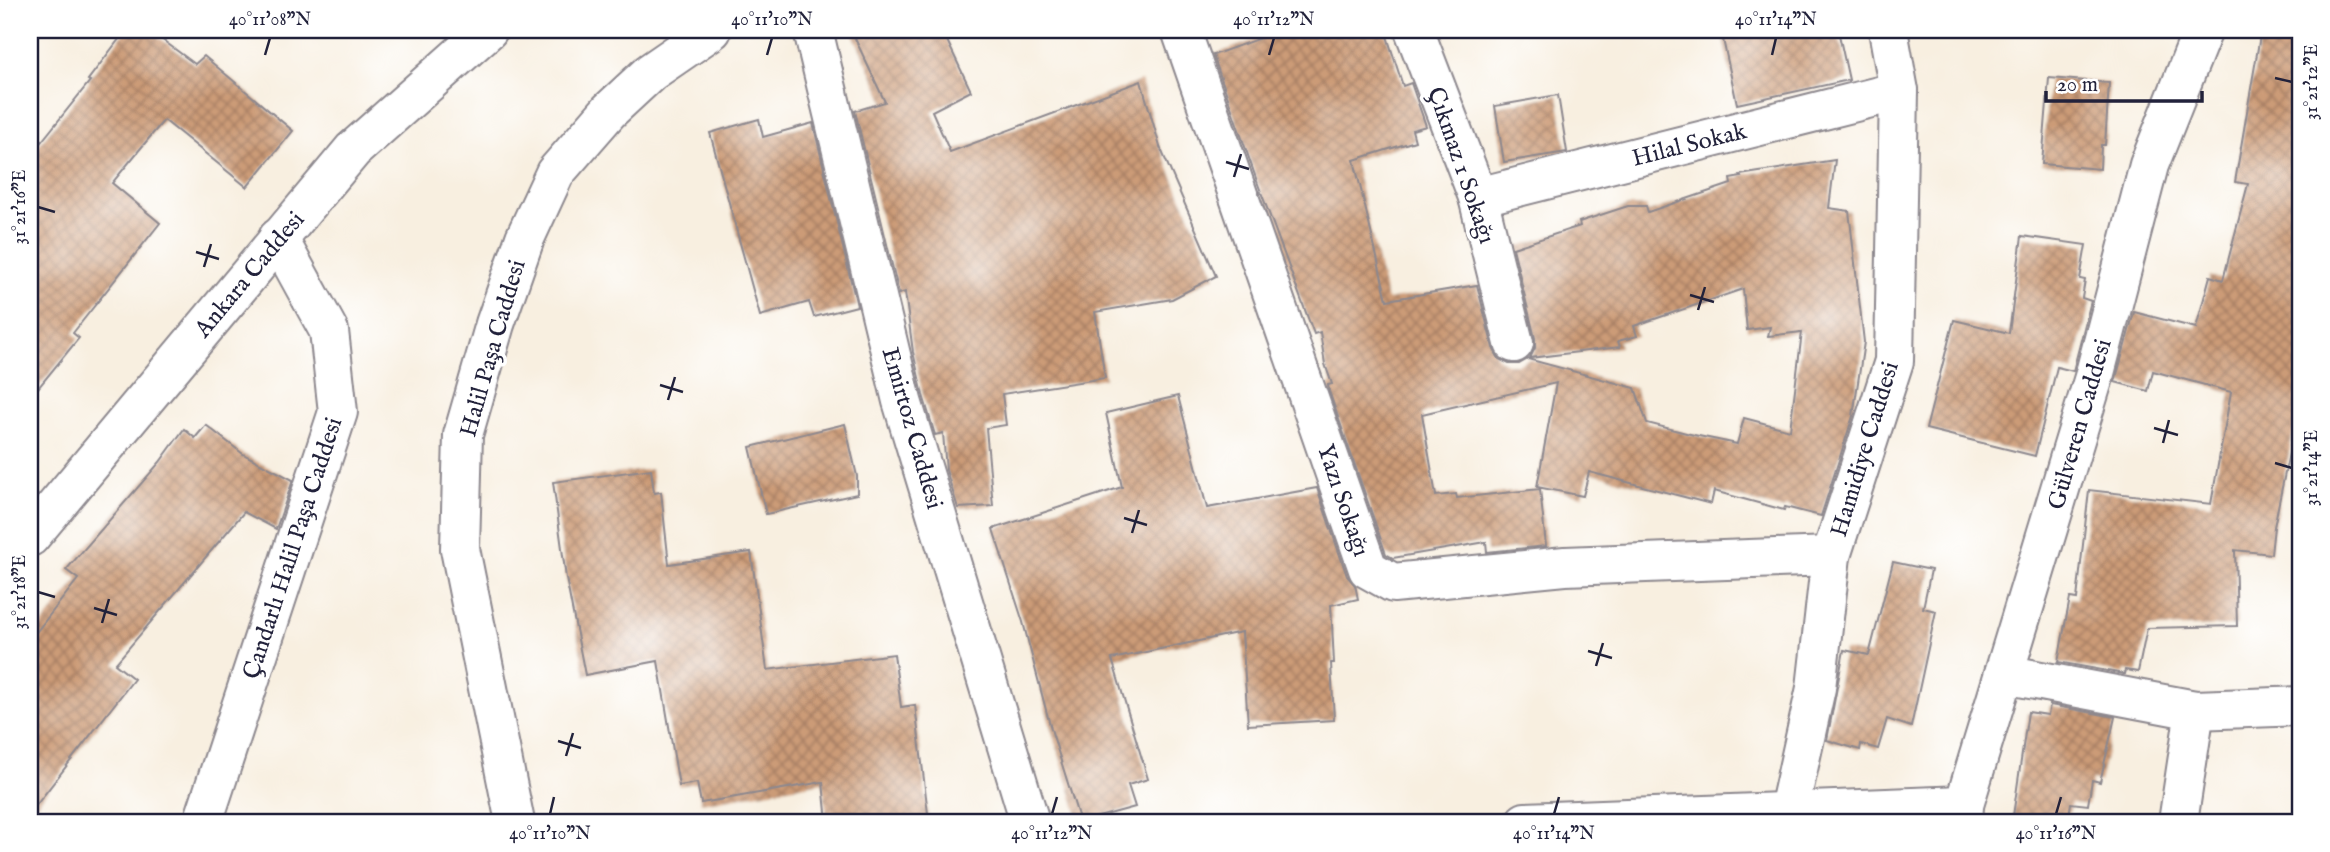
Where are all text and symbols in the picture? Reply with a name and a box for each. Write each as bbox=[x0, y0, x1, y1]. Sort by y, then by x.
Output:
text: 40°11'08"N bbox=[229, 9, 312, 32]
text: 40°11'10"N bbox=[731, 9, 813, 32]
text: 40°11'12"N bbox=[1233, 9, 1315, 32]
text: 40°11'14"N bbox=[1735, 9, 1817, 32]
text: 31°21'12"E bbox=[2301, 44, 2324, 120]
scale bar bbox=[2046, 60, 2202, 104]
text: 20 m bbox=[2057, 72, 2098, 99]
street label: Çıkmaz 1 Sokağı bbox=[1419, 83, 1502, 248]
street label: Hilal Sokak bbox=[1629, 116, 1750, 175]
text: 31°21'16"E bbox=[9, 170, 32, 244]
street label: Ankara Caddesi bbox=[188, 205, 312, 345]
street label: Halil Paşa Caddesi bbox=[453, 256, 534, 441]
street label: Gülveren Caddesi bbox=[2041, 335, 2120, 513]
street label: Emirtoz Caddesi bbox=[874, 344, 949, 513]
street label: Hamidiye Caddesi bbox=[1824, 358, 1907, 541]
street label: Çandarlı Halil Paşa Caddesi bbox=[236, 414, 350, 683]
text: 31°21'14"E bbox=[2301, 430, 2324, 506]
street label: Yazı Sokağı bbox=[1309, 440, 1376, 561]
text: 31°21'18"E bbox=[9, 555, 32, 629]
text: 40°11'10"N bbox=[509, 823, 591, 846]
text: 40°11'12"N bbox=[1011, 823, 1093, 846]
text: 40°11'14"N bbox=[1513, 823, 1595, 846]
text: 40°11'16"N bbox=[2016, 823, 2097, 846]

